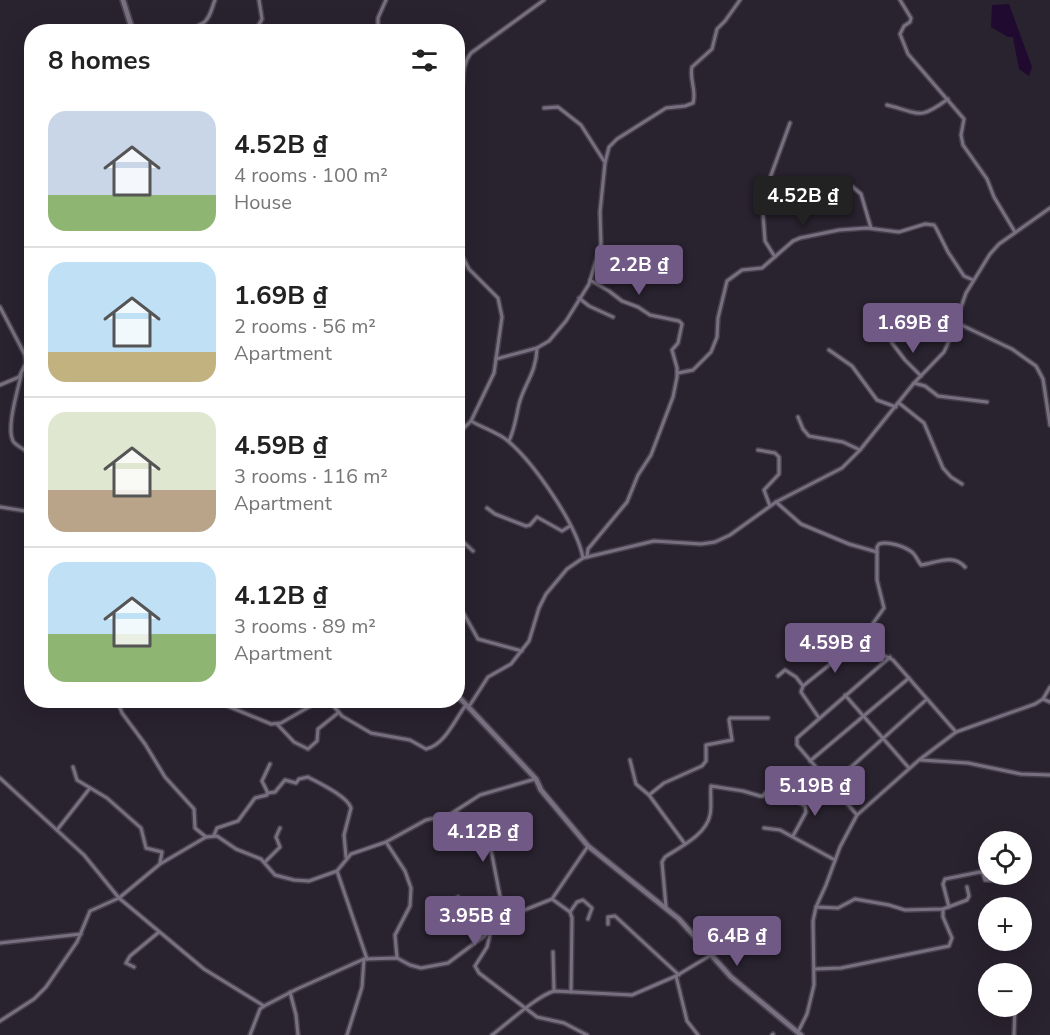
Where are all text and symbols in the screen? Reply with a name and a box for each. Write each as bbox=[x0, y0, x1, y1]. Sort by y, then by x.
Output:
text: 8 homes bbox=[48, 43, 150, 78]
icon: filters bbox=[408, 44, 441, 77]
text: 4.52B ₫ bbox=[234, 127, 328, 162]
icon: home bbox=[96, 135, 168, 207]
text: 4 rooms · 100 m² bbox=[234, 162, 388, 189]
pin: 4.52B ₫ bbox=[748, 176, 858, 227]
text: 4.52B ₫ bbox=[767, 182, 839, 209]
text: House bbox=[234, 189, 292, 216]
pin: 2.2B ₫ bbox=[590, 245, 688, 296]
text: 2.2B ₫ bbox=[609, 251, 669, 278]
text: 1.69B ₫ bbox=[234, 278, 328, 313]
icon: home bbox=[96, 286, 168, 358]
pin: 1.69B ₫ bbox=[858, 303, 968, 354]
text: 1.69B ₫ bbox=[877, 309, 949, 336]
text: 2 rooms · 56 m² bbox=[234, 313, 376, 340]
text: Apartment bbox=[234, 340, 332, 367]
text: 4.59B ₫ bbox=[234, 428, 328, 463]
icon: home bbox=[96, 436, 168, 508]
text: 3 rooms · 116 m² bbox=[234, 463, 388, 490]
text: Apartment bbox=[234, 490, 332, 517]
text: 4.12B ₫ bbox=[234, 578, 328, 613]
icon: home bbox=[96, 586, 168, 658]
text: 3 rooms · 89 m² bbox=[234, 613, 376, 640]
pin: 4.59B ₫ bbox=[780, 623, 890, 674]
text: 4.59B ₫ bbox=[799, 629, 871, 656]
text: Apartment bbox=[234, 640, 332, 667]
pin: 5.19B ₫ bbox=[760, 766, 870, 817]
text: 5.19B ₫ bbox=[779, 772, 851, 799]
pin: 4.12B ₫ bbox=[428, 812, 538, 863]
text: 4.12B ₫ bbox=[447, 818, 519, 845]
map controls bbox=[978, 831, 1032, 1017]
button: locate bbox=[978, 831, 1032, 885]
pin: 3.95B ₫ bbox=[420, 896, 530, 947]
button: + bbox=[978, 897, 1032, 951]
text: 3.95B ₫ bbox=[439, 902, 511, 929]
pin: 6.4B ₫ bbox=[688, 916, 786, 967]
text: 6.4B ₫ bbox=[707, 922, 767, 949]
button: − bbox=[978, 963, 1032, 1017]

